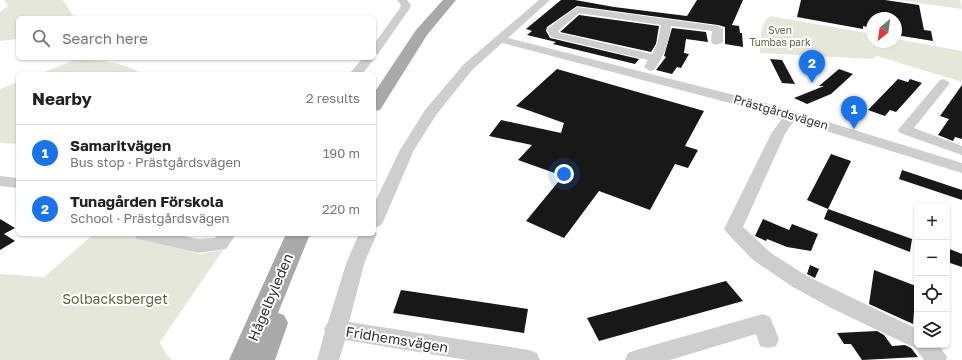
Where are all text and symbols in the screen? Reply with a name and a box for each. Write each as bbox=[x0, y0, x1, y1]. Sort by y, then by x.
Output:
north arrow bbox=[866, 12, 902, 48]
search box bbox=[16, 16, 376, 60]
park label: Sven Tumbas park bbox=[749, 24, 811, 48]
icon: search bbox=[30, 27, 52, 49]
text: Search here bbox=[62, 29, 148, 47]
pin: 2 bbox=[799, 50, 825, 83]
text: Nearby bbox=[32, 88, 92, 109]
text: 2 results bbox=[306, 90, 360, 106]
street label: Prästgårdsvägen bbox=[732, 91, 830, 133]
pin: 1 bbox=[841, 96, 867, 129]
text: Samaritvägen bbox=[70, 136, 171, 154]
text: 1 bbox=[42, 145, 48, 161]
text: 190 m bbox=[323, 145, 360, 161]
text: Bus stop · Prästgårdsvägen bbox=[70, 154, 241, 170]
your location bbox=[554, 164, 574, 184]
text: Tunagården Förskola bbox=[70, 192, 223, 210]
text: 2 bbox=[41, 201, 49, 217]
text: 220 m bbox=[322, 201, 360, 217]
map controls bbox=[914, 204, 950, 348]
button: + bbox=[914, 204, 950, 240]
text: School · Prästgårdsvägen bbox=[70, 210, 230, 226]
button: − bbox=[914, 240, 950, 276]
street label: Hågelbyleden bbox=[244, 251, 296, 343]
button: locate bbox=[914, 276, 950, 312]
park label: Solbacksberget bbox=[62, 290, 168, 307]
button: layers bbox=[914, 312, 950, 348]
street label: Fridhemsvägen bbox=[345, 323, 449, 355]

